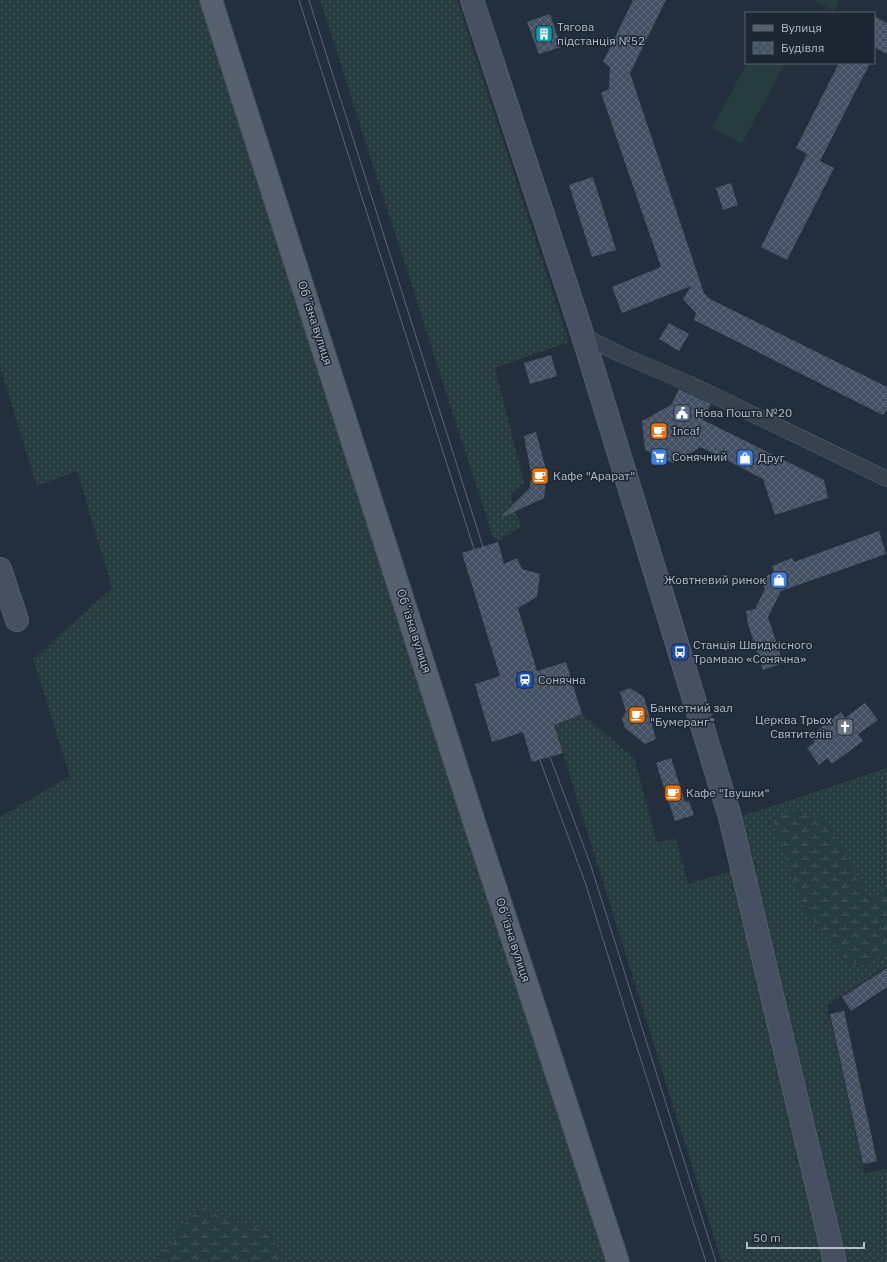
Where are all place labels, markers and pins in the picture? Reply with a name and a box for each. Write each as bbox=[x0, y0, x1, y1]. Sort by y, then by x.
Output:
place label: Тягова підстанція №52 bbox=[557, 19, 645, 48]
building icon: Тягова підстанція №52 bbox=[534, 24, 554, 44]
public building icon: Нова Пошта №20 bbox=[672, 403, 692, 423]
place label: Нова Пошта №20 bbox=[695, 405, 792, 420]
cafe icon: Incaf bbox=[649, 421, 669, 441]
place label: Incaf bbox=[672, 423, 700, 438]
supermarket icon: Сонячний bbox=[649, 447, 669, 467]
shop icon: Друг bbox=[735, 448, 755, 468]
place label: Сонячний bbox=[672, 449, 727, 464]
place label: Друг bbox=[758, 450, 785, 465]
cafe icon: Кафе "Арарат" bbox=[530, 466, 550, 486]
place label: Кафе "Арарат" bbox=[553, 468, 635, 483]
shop icon: Жовтневий ринок bbox=[769, 570, 789, 590]
place label: Жовтневий ринок bbox=[664, 572, 766, 587]
place label: Станцiя Швидкiсного Трамваю «Сонячна» bbox=[693, 637, 813, 666]
bus stop icon: Станцiя Швидкiсного Трамваю «Сонячна» bbox=[670, 642, 690, 662]
station icon: Сонячна bbox=[515, 670, 535, 690]
place label: Сонячна bbox=[538, 672, 586, 687]
place label: Банкетний зал "Бумеранг" bbox=[650, 700, 733, 729]
cafe icon: Банкетний зал "Бумеранг" bbox=[627, 705, 647, 725]
place label: Церква Трьох Святителів bbox=[755, 712, 832, 741]
church icon: Церква Трьох Святителів bbox=[835, 717, 855, 737]
cafe icon: Кафе "Івушки" bbox=[663, 783, 683, 803]
place label: Кафе "Івушки" bbox=[686, 785, 769, 800]

